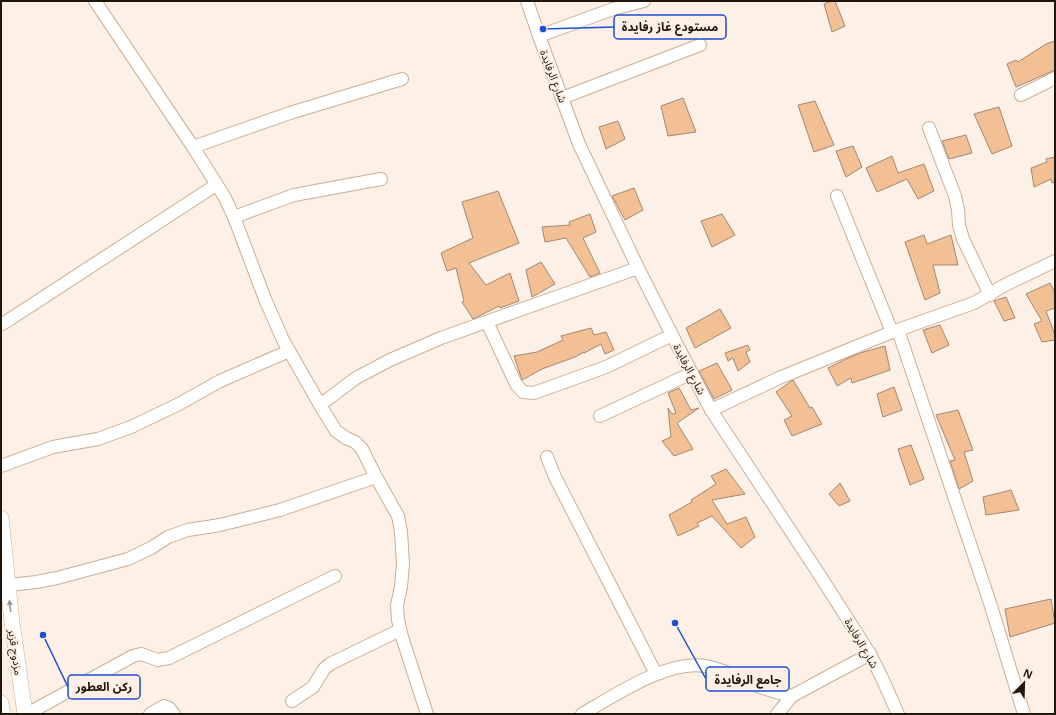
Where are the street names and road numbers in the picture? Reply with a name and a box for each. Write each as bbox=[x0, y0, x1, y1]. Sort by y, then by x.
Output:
street label: شارع الرفايدة bbox=[536, 47, 571, 105]
street label: شارع الرفايدة bbox=[669, 341, 710, 398]
street label: شارع الرفايدة bbox=[841, 615, 883, 672]
street label: مزدوج قزير bbox=[4, 627, 27, 676]

